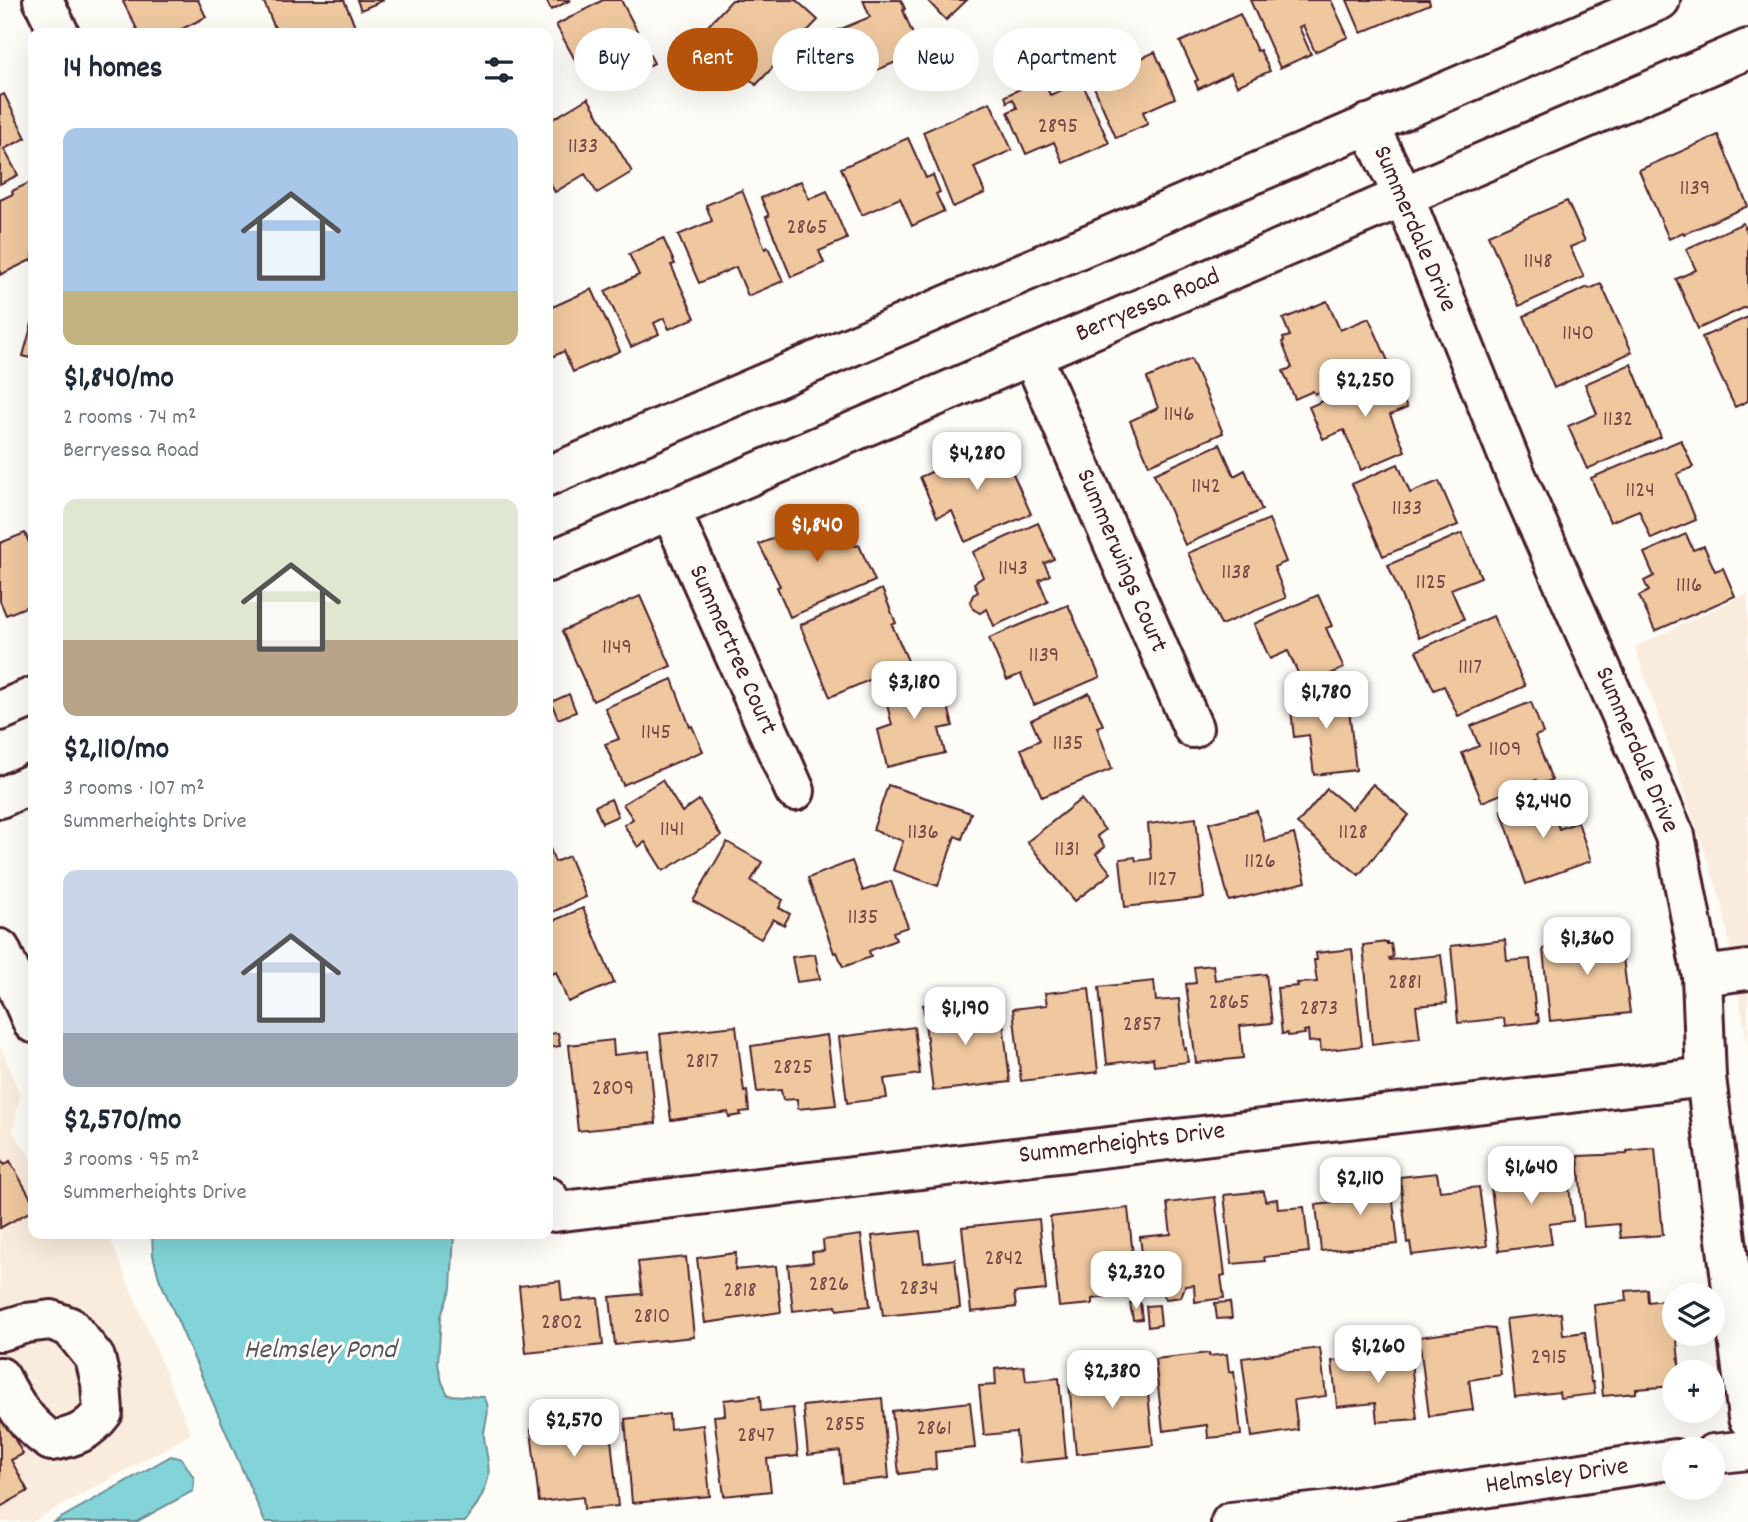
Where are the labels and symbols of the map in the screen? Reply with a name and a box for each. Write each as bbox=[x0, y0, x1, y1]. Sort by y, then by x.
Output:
house number: 2895 bbox=[1038, 111, 1078, 144]
house number: 1133 bbox=[568, 131, 598, 164]
street label: Summerdale Drive bbox=[1362, 140, 1466, 318]
house number: 1139 bbox=[1680, 173, 1710, 206]
house number: 2865 bbox=[786, 212, 828, 245]
house number: 1148 bbox=[1524, 246, 1552, 279]
street label: Berryessa Road bbox=[1070, 259, 1226, 353]
house number: 1140 bbox=[1562, 318, 1594, 351]
pin: $2,250 bbox=[1308, 360, 1422, 419]
house number: 1146 bbox=[1164, 399, 1194, 432]
house number: 1132 bbox=[1603, 404, 1633, 437]
pin: $4,280 bbox=[920, 433, 1034, 492]
street label: Summerwings Court bbox=[1066, 463, 1177, 659]
house number: 1142 bbox=[1191, 471, 1221, 504]
house number: 1124 bbox=[1625, 475, 1655, 508]
house number: 1133 bbox=[1392, 493, 1422, 526]
pin: $1,840 bbox=[760, 504, 874, 564]
house number: 1143 bbox=[998, 553, 1028, 586]
house number: 1138 bbox=[1221, 557, 1251, 590]
street label: Summertree Court bbox=[678, 559, 786, 741]
house number: 1125 bbox=[1416, 567, 1446, 600]
house number: 1116 bbox=[1676, 570, 1702, 603]
house number: 1149 bbox=[602, 632, 632, 665]
house number: 1139 bbox=[1029, 640, 1059, 673]
house number: 1117 bbox=[1458, 652, 1482, 685]
street label: Summerdale Drive bbox=[1584, 661, 1688, 839]
pin: $3,180 bbox=[857, 662, 971, 721]
pin: $1,780 bbox=[1269, 672, 1383, 731]
house number: 1145 bbox=[641, 717, 671, 750]
house number: 1135 bbox=[1053, 728, 1083, 761]
house number: 1109 bbox=[1488, 734, 1522, 767]
pin: $2,440 bbox=[1486, 780, 1600, 840]
house number: 1141 bbox=[660, 814, 684, 847]
house number: 1136 bbox=[907, 817, 939, 850]
house number: 1128 bbox=[1338, 817, 1368, 850]
house number: 1131 bbox=[1054, 834, 1080, 867]
house number: 1126 bbox=[1244, 846, 1276, 879]
house number: 1127 bbox=[1148, 864, 1176, 897]
house number: 1135 bbox=[848, 902, 878, 935]
pin: $1,360 bbox=[1530, 918, 1644, 977]
house number: 2881 bbox=[1388, 967, 1422, 1000]
house number: 2865 bbox=[1208, 987, 1250, 1020]
pin: $1,190 bbox=[908, 988, 1022, 1047]
house number: 2873 bbox=[1300, 993, 1338, 1026]
house number: 2857 bbox=[1123, 1009, 1161, 1042]
house number: 2817 bbox=[685, 1046, 719, 1079]
house number: 2825 bbox=[773, 1052, 813, 1085]
house number: 2809 bbox=[592, 1073, 634, 1106]
street label: Summerheights Drive bbox=[1017, 1113, 1227, 1175]
pin: $1,640 bbox=[1474, 1146, 1588, 1206]
pin: $2,110 bbox=[1303, 1158, 1417, 1217]
house number: 2842 bbox=[985, 1243, 1023, 1276]
pin: $2,320 bbox=[1079, 1252, 1193, 1311]
house number: 2826 bbox=[809, 1269, 849, 1302]
house number: 2834 bbox=[899, 1273, 939, 1306]
house number: 2818 bbox=[723, 1275, 757, 1308]
house number: 2810 bbox=[634, 1301, 670, 1334]
house number: 2802 bbox=[541, 1307, 583, 1340]
pin: $1,260 bbox=[1321, 1326, 1435, 1385]
water label: Helmsley Pond bbox=[244, 1332, 400, 1372]
house number: 2915 bbox=[1531, 1342, 1567, 1375]
pin: $2,380 bbox=[1055, 1350, 1169, 1410]
pin: $2,570 bbox=[517, 1400, 631, 1459]
house number: 2855 bbox=[825, 1409, 865, 1442]
house number: 2861 bbox=[916, 1413, 952, 1446]
house number: 2847 bbox=[737, 1420, 775, 1453]
street label: Helmsley Drive bbox=[1483, 1449, 1631, 1505]

